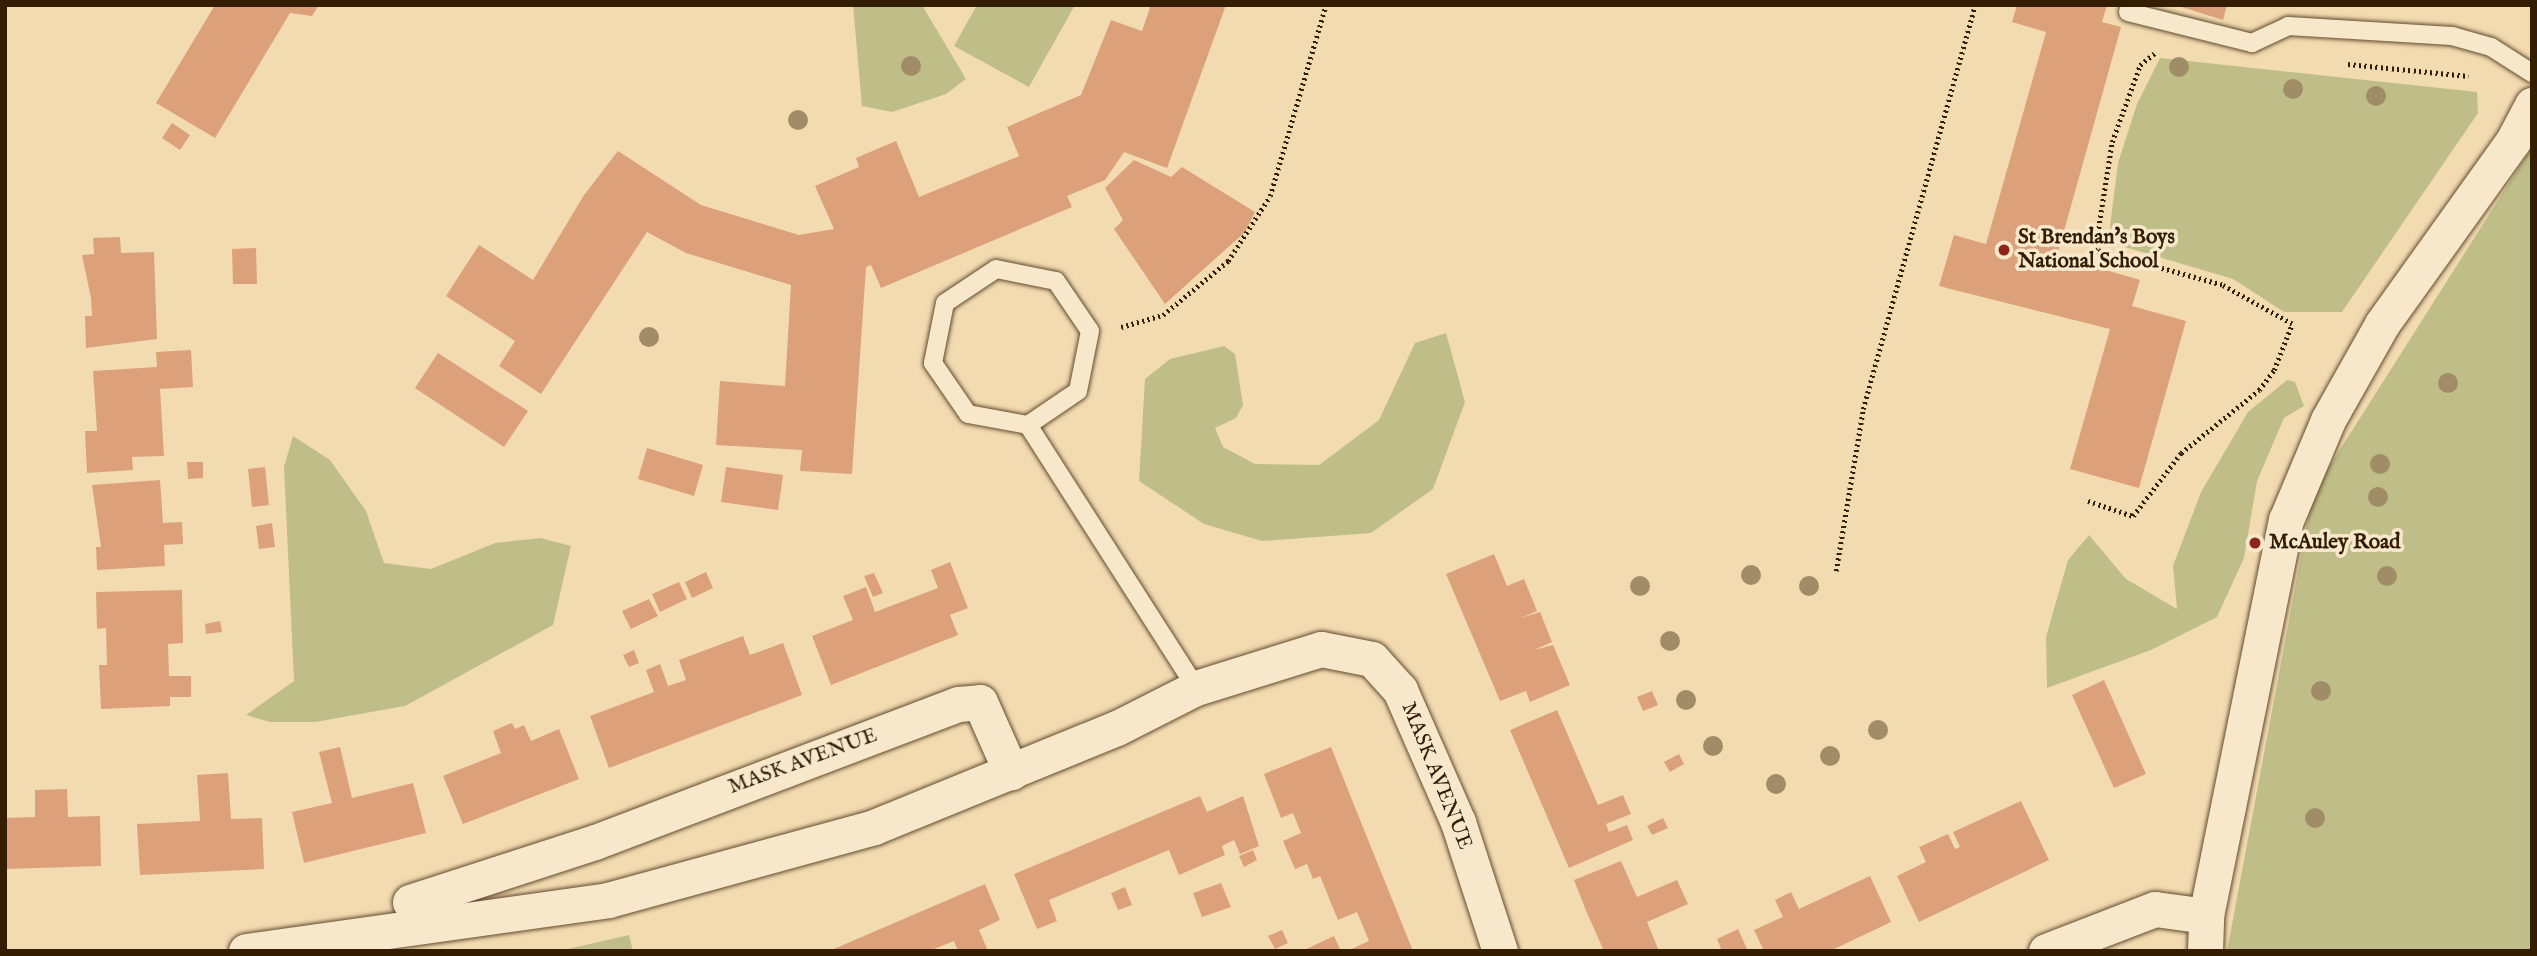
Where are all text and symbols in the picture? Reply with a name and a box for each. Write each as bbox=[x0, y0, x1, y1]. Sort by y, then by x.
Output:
place label: St Brendan's Boys National School bbox=[2018, 225, 2175, 275]
marker: St Brendan's Boys National School bbox=[1996, 242, 2012, 258]
place label: McAuley Road bbox=[2269, 530, 2400, 556]
marker: McAuley Road bbox=[2247, 535, 2263, 551]
street label: MASK AVENUE bbox=[1395, 699, 1477, 853]
street label: MASK AVENUE bbox=[725, 723, 881, 801]

